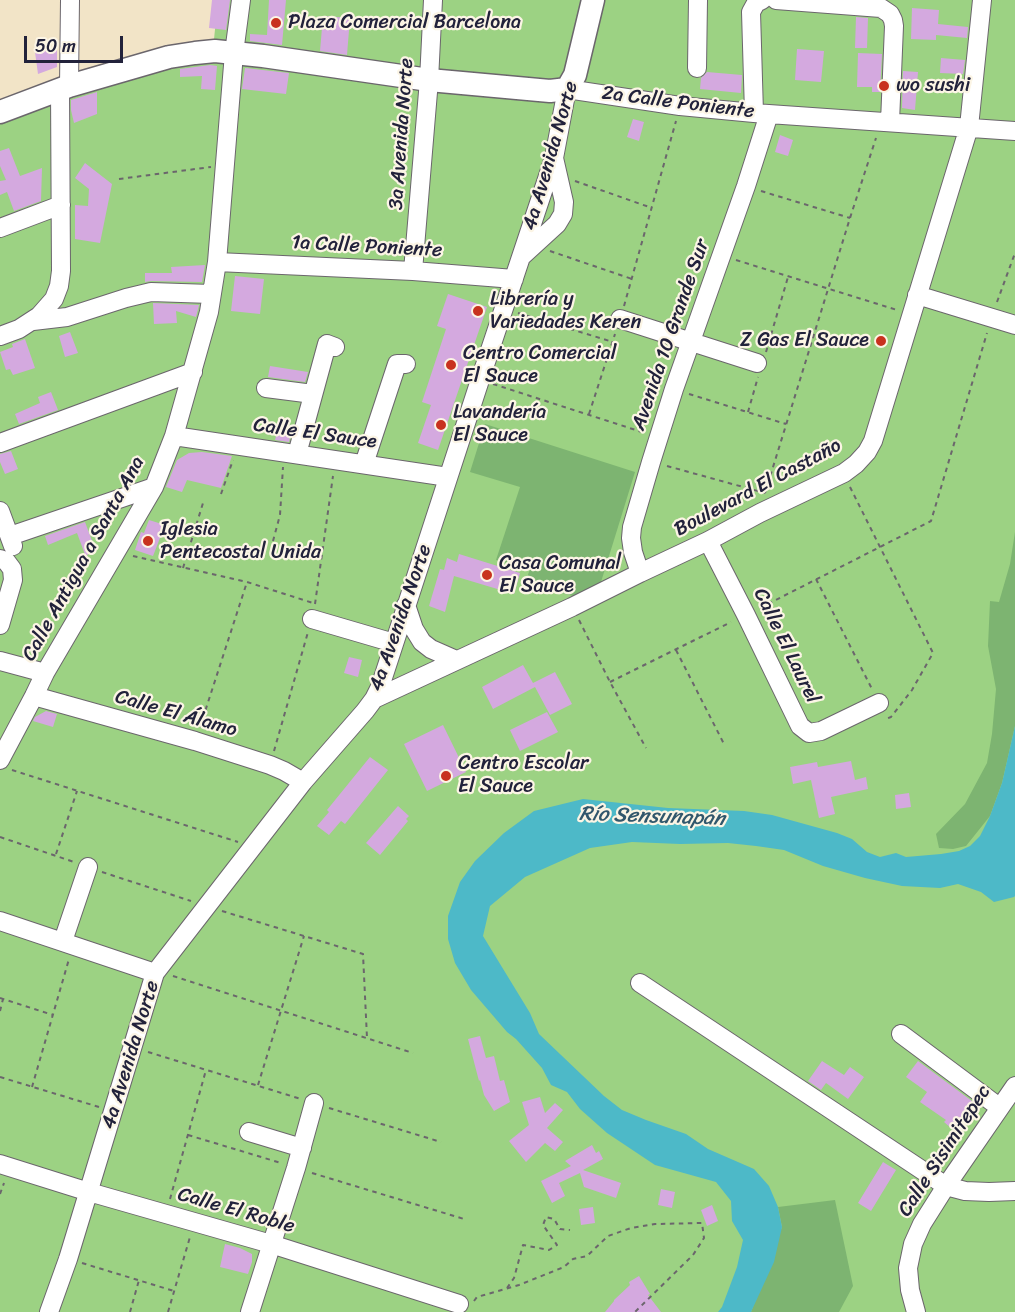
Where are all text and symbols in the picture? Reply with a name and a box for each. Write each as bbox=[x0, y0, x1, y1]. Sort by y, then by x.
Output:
place label: Plaza Comercial Barcelona bbox=[288, 11, 521, 35]
marker: Plaza Comercial Barcelona bbox=[269, 16, 283, 30]
scale bar bbox=[27, 24, 126, 62]
text: 50 m bbox=[35, 30, 76, 62]
street label: 3a Avenida Norte bbox=[385, 57, 419, 211]
place label: wo sushi bbox=[896, 74, 970, 98]
street label: 4a Avenida Norte bbox=[518, 79, 584, 233]
marker: wo sushi bbox=[877, 79, 891, 93]
street label: 2a Calle Poniente bbox=[600, 82, 756, 124]
street label: 1a Calle Poniente bbox=[291, 231, 443, 263]
street label: Avenida 10 Grande Sur bbox=[627, 236, 715, 434]
place label: Librería y Variedades Keren bbox=[490, 288, 641, 335]
marker: Librería y Variedades Keren bbox=[471, 304, 485, 318]
place label: Z Gas El Sauce bbox=[740, 329, 869, 353]
marker: Z Gas El Sauce bbox=[874, 334, 888, 348]
place label: Centro Comercial El Sauce bbox=[463, 342, 617, 389]
marker: Centro Comercial El Sauce bbox=[444, 358, 458, 372]
place label: Lavandería El Sauce bbox=[453, 401, 546, 448]
street label: Calle El Sauce bbox=[252, 413, 378, 455]
marker: Lavandería El Sauce bbox=[434, 418, 448, 432]
street label: Boulevard El Castaño bbox=[671, 434, 845, 542]
street label: Calle Antigua a Santa Ana bbox=[18, 453, 150, 665]
place label: Iglesia Pentecostal Unida bbox=[160, 518, 321, 565]
marker: Iglesia Pentecostal Unida bbox=[141, 534, 155, 548]
street label: 4a Avenida Norte bbox=[365, 541, 437, 695]
place label: Casa Comunal El Sauce bbox=[499, 552, 621, 599]
marker: Casa Comunal El Sauce bbox=[480, 568, 494, 582]
street label: Calle El Laurel bbox=[748, 585, 824, 707]
street label: Calle El Álamo bbox=[112, 685, 240, 743]
place label: Centro Escolar El Sauce bbox=[458, 752, 588, 799]
marker: Centro Escolar El Sauce bbox=[439, 769, 453, 783]
water label: Río Sensunapán bbox=[579, 802, 725, 832]
street label: 4a Avenida Norte bbox=[97, 978, 165, 1132]
street label: Calle Sisimitepec bbox=[893, 1081, 997, 1221]
street label: Calle El Roble bbox=[175, 1183, 297, 1239]

